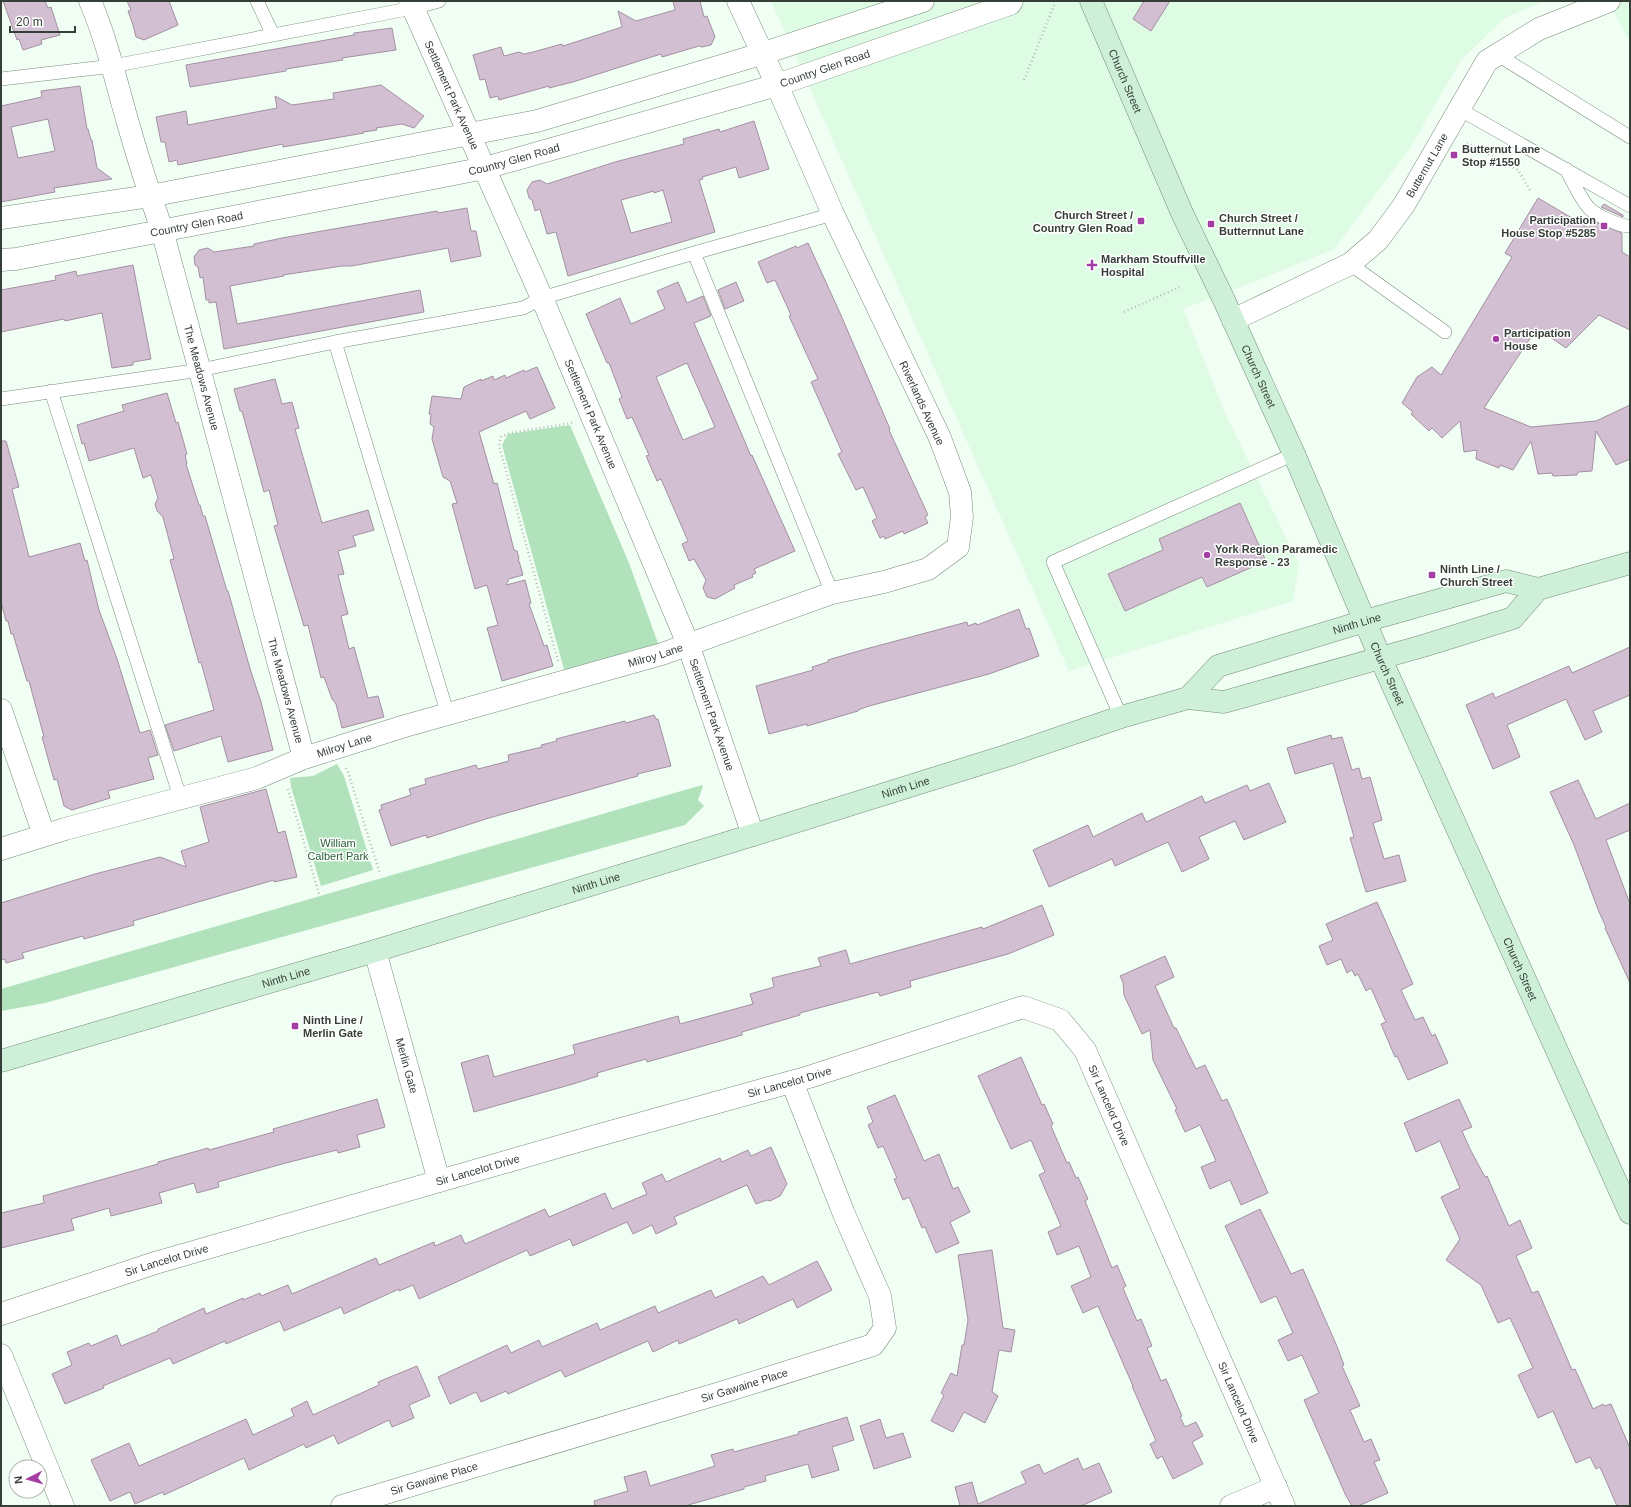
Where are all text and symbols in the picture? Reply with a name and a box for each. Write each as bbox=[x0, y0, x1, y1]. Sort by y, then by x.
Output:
scale bar bbox=[10, 8, 75, 34]
text: 20 m bbox=[16, 15, 43, 29]
street label: Settlement Park Avenue bbox=[422, 39, 481, 151]
street label: Country Glen Road bbox=[778, 47, 871, 90]
street label: Church Street bbox=[1106, 47, 1144, 115]
street label: Butternut Lane bbox=[1404, 131, 1450, 200]
street label: Country Glen Road bbox=[467, 141, 561, 177]
place label: Butternut Lane Stop #1550 bbox=[1462, 143, 1540, 168]
marker: Butternut Lane Stop #1550 bbox=[1449, 150, 1459, 160]
street label: Country Glen Road bbox=[149, 209, 244, 239]
place label: Church Street / Country Glen Road bbox=[1033, 209, 1133, 234]
place label: Church Street / Butternnut Lane bbox=[1219, 212, 1304, 237]
place label: Participation House Stop #5285 bbox=[1501, 214, 1596, 239]
marker: Church Street / Country Glen Road bbox=[1136, 216, 1146, 226]
marker: Church Street / Butternnut Lane bbox=[1206, 219, 1216, 229]
marker: Participation House Stop #5285 bbox=[1599, 221, 1609, 231]
place label: Markham Stouffville Hospital bbox=[1101, 253, 1206, 278]
marker: Markham Stouffville Hospital bbox=[1086, 259, 1098, 271]
street label: The Meadows Avenue bbox=[182, 324, 222, 432]
place label: Participation House bbox=[1504, 327, 1571, 352]
marker: Participation House bbox=[1491, 334, 1501, 344]
street label: Church Street bbox=[1239, 343, 1278, 410]
street label: Settlement Park Avenue bbox=[563, 357, 619, 471]
street label: Riverlands Avenue bbox=[897, 359, 947, 447]
place label: York Region Paramedic Response - 23 bbox=[1215, 543, 1338, 568]
marker: York Region Paramedic Response - 23 bbox=[1202, 550, 1212, 560]
place label: Ninth Line / Church Street bbox=[1440, 563, 1513, 588]
marker: Ninth Line / Church Street bbox=[1427, 570, 1437, 580]
street label: Ninth Line bbox=[1331, 611, 1382, 637]
street label: The Meadows Avenue bbox=[266, 636, 306, 745]
street label: Church Street bbox=[1368, 640, 1407, 707]
street label: Milroy Lane bbox=[627, 641, 685, 669]
street label: Settlement Park Avenue bbox=[687, 657, 737, 772]
street label: Milroy Lane bbox=[315, 731, 373, 760]
street label: Ninth Line bbox=[880, 774, 931, 800]
park label: William Calbert Park bbox=[307, 837, 369, 862]
street label: Ninth Line bbox=[571, 870, 621, 896]
street label: Church Street bbox=[1501, 936, 1540, 1002]
street label: Ninth Line bbox=[260, 964, 311, 990]
place label: Ninth Line / Merlin Gate bbox=[303, 1014, 363, 1039]
marker: Ninth Line / Merlin Gate bbox=[290, 1021, 300, 1031]
street label: Merlin Gate bbox=[393, 1037, 420, 1095]
street label: Sir Lancelot Drive bbox=[1086, 1063, 1132, 1148]
street label: Sir Lancelot Drive bbox=[746, 1064, 833, 1100]
street label: Sir Lancelot Drive bbox=[434, 1152, 521, 1188]
street label: Sir Lancelot Drive bbox=[123, 1242, 210, 1279]
street label: Sir Lancelot Drive bbox=[1216, 1360, 1262, 1445]
street label: Sir Gawaine Place bbox=[699, 1366, 789, 1404]
north arrow bbox=[8, 1459, 48, 1499]
street label: Sir Gawaine Place bbox=[389, 1460, 479, 1497]
text: N bbox=[12, 1475, 24, 1485]

